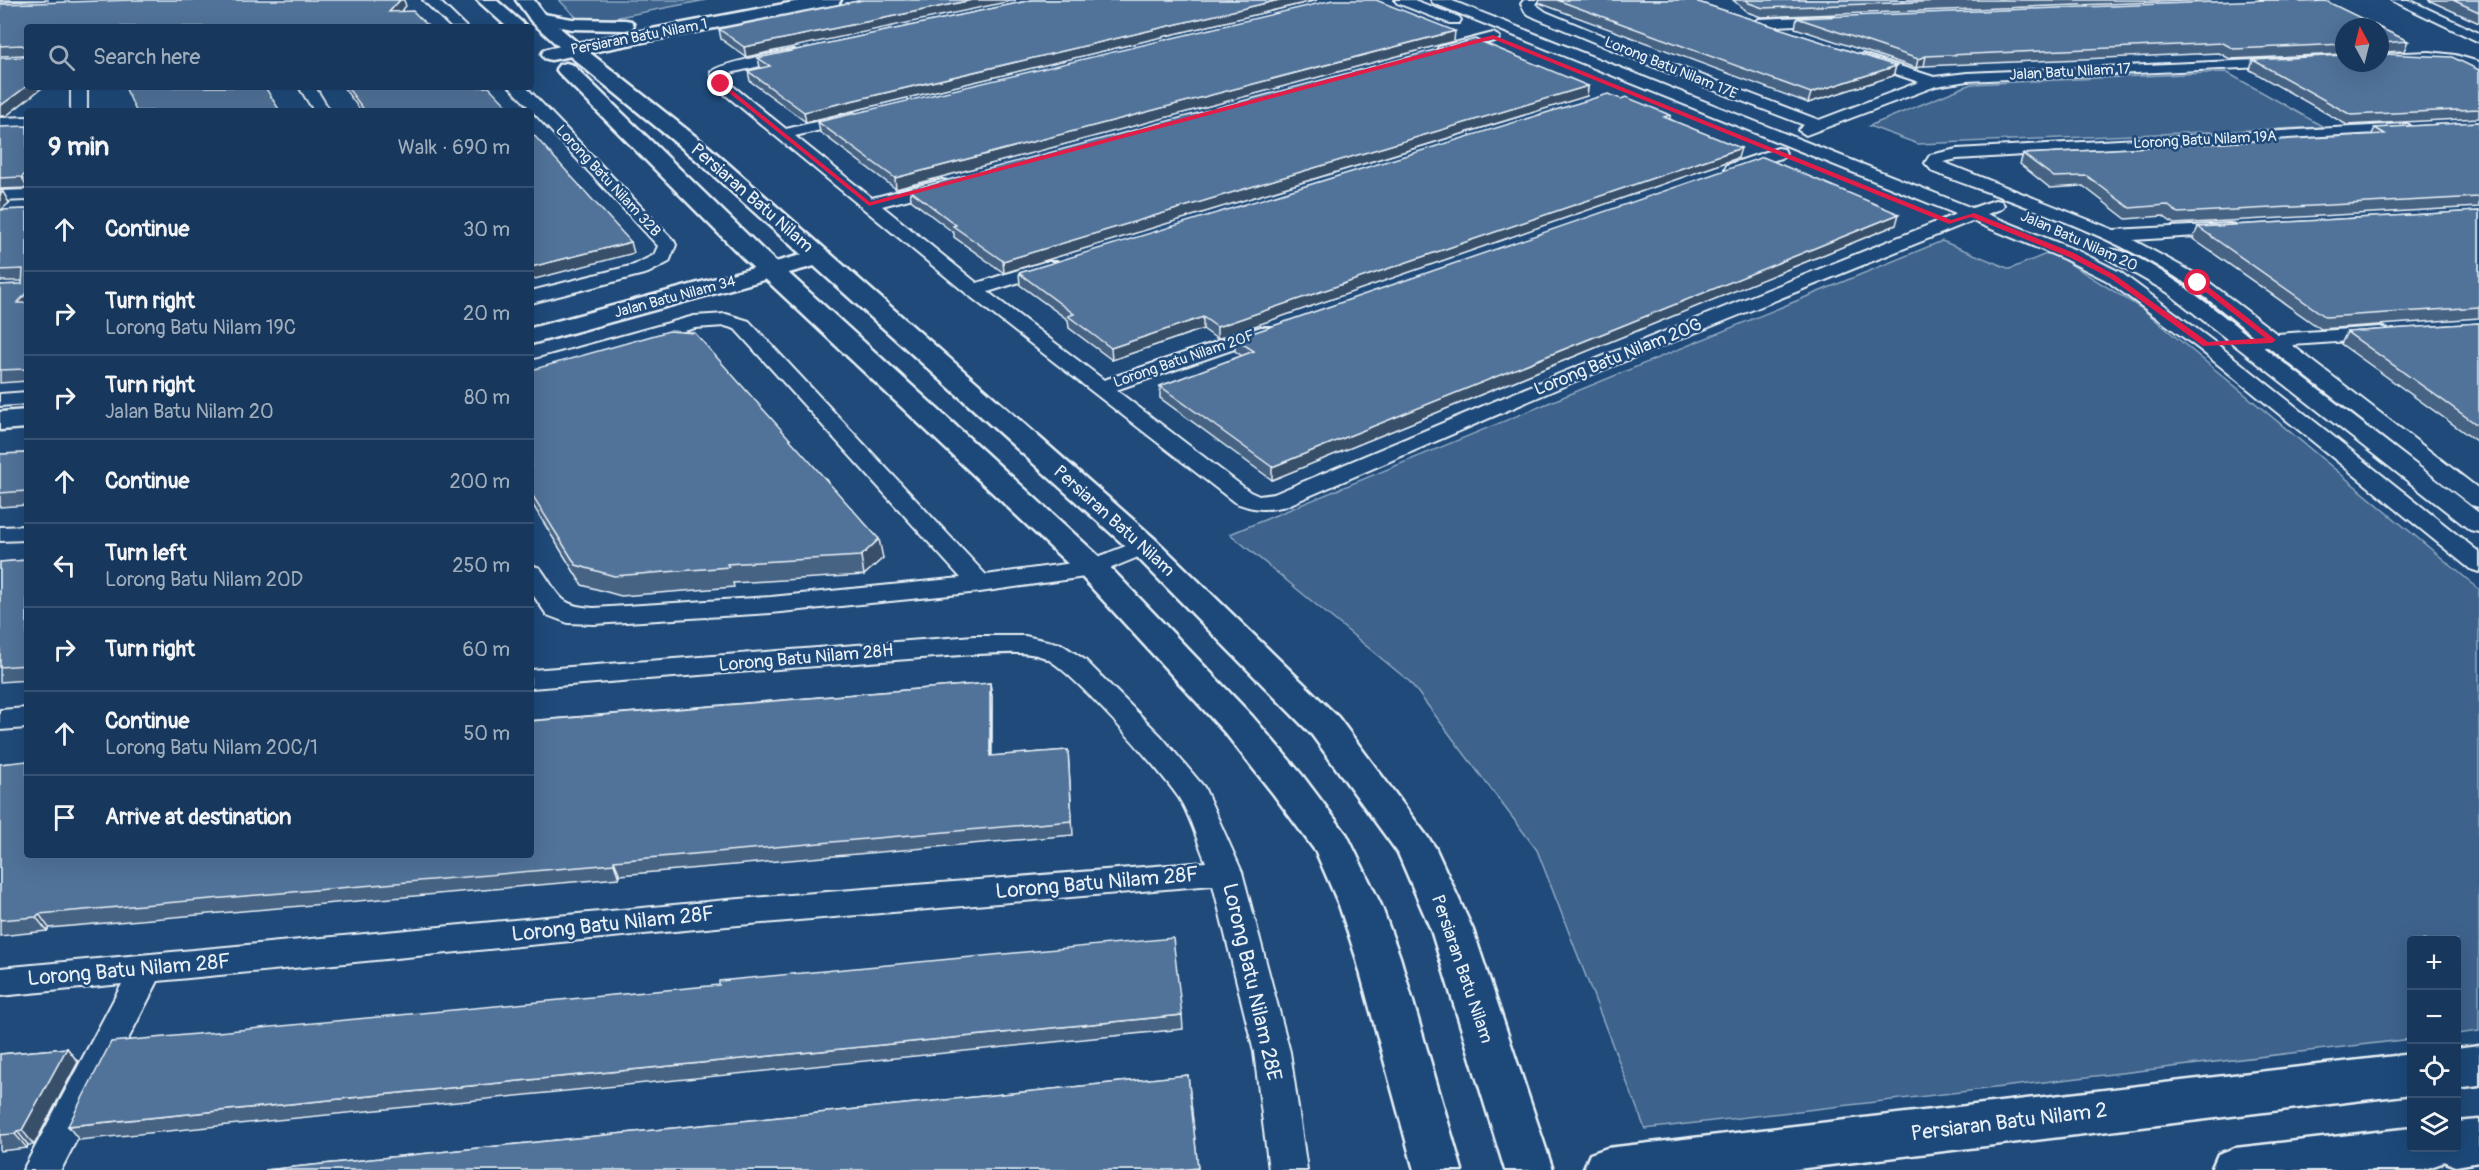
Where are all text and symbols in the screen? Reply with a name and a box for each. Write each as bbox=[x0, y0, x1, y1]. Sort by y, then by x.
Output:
street label: Persiaran Batu Nilam 1 bbox=[569, 14, 709, 60]
north arrow bbox=[2335, 18, 2389, 72]
search box bbox=[24, 24, 534, 90]
street label: Lorong Batu Nilam 17E bbox=[1602, 33, 1741, 104]
icon: search bbox=[45, 41, 78, 74]
text: Search here bbox=[93, 43, 200, 71]
street label: Jalan Batu Nilam 17 bbox=[2009, 59, 2131, 85]
route end bbox=[707, 70, 733, 96]
street label: Lorong Batu Nilam 32B bbox=[551, 121, 665, 241]
street label: Lorong Batu Nilam 19A bbox=[2133, 127, 2278, 153]
text: 9 min bbox=[48, 131, 109, 163]
text: Walk · 690 m bbox=[398, 135, 510, 160]
street label: Persiaran Batu Nilam bbox=[686, 138, 818, 258]
street label: Jalan Batu Nilam 20 bbox=[2017, 207, 2141, 275]
icon: ahead bbox=[48, 213, 81, 246]
text: Continue bbox=[105, 215, 189, 243]
text: 30 m bbox=[463, 217, 510, 242]
route start bbox=[2184, 269, 2210, 295]
street label: Jalan Batu Nilam 34 bbox=[612, 272, 738, 322]
text: Turn right bbox=[105, 287, 195, 315]
icon: right bbox=[48, 297, 81, 330]
text: 20 m bbox=[463, 301, 510, 326]
street label: Lorong Batu Nilam 20G bbox=[1531, 313, 1705, 401]
text: Lorong Batu Nilam 19C bbox=[105, 315, 296, 340]
street label: Lorong Batu Nilam 20F bbox=[1111, 326, 1257, 392]
text: Turn right bbox=[105, 371, 195, 399]
icon: right bbox=[48, 381, 81, 414]
text: 80 m bbox=[464, 385, 510, 410]
text: Jalan Batu Nilam 20 bbox=[105, 399, 274, 424]
street label: Persiaran Batu Nilam bbox=[1049, 460, 1179, 582]
icon: ahead bbox=[48, 465, 81, 498]
text: Continue bbox=[105, 467, 189, 495]
text: 200 m bbox=[449, 469, 510, 494]
text: Turn left bbox=[105, 539, 187, 567]
icon: left bbox=[48, 549, 81, 582]
text: 250 m bbox=[452, 553, 510, 578]
text: Lorong Batu Nilam 20D bbox=[105, 567, 303, 592]
icon: right bbox=[48, 633, 81, 666]
text: Turn right bbox=[105, 635, 195, 663]
text: 60 m bbox=[463, 637, 510, 662]
street label: Lorong Batu Nilam 28H bbox=[718, 639, 894, 677]
text: Continue bbox=[105, 707, 189, 735]
icon: ahead bbox=[48, 717, 81, 750]
text: 50 m bbox=[463, 721, 510, 746]
text: Lorong Batu Nilam 20C/1 bbox=[105, 735, 318, 760]
icon: arrive bbox=[48, 801, 81, 834]
text: Arrive at destination bbox=[105, 803, 291, 831]
street label: Lorong Batu Nilam 28F bbox=[994, 861, 1200, 905]
street label: Lorong Batu Nilam 28E bbox=[1216, 881, 1288, 1084]
street label: Persiaran Batu Nilam bbox=[1426, 892, 1498, 1046]
street label: Lorong Batu Nilam 28F bbox=[510, 900, 716, 948]
map controls bbox=[2407, 936, 2461, 1152]
button: + bbox=[2407, 936, 2461, 990]
street label: Lorong Batu Nilam 28F bbox=[26, 948, 232, 992]
button: − bbox=[2407, 990, 2461, 1044]
button: locate bbox=[2407, 1044, 2461, 1098]
street label: Persiaran Batu Nilam 2 bbox=[1909, 1097, 2109, 1147]
button: layers bbox=[2407, 1098, 2461, 1152]

